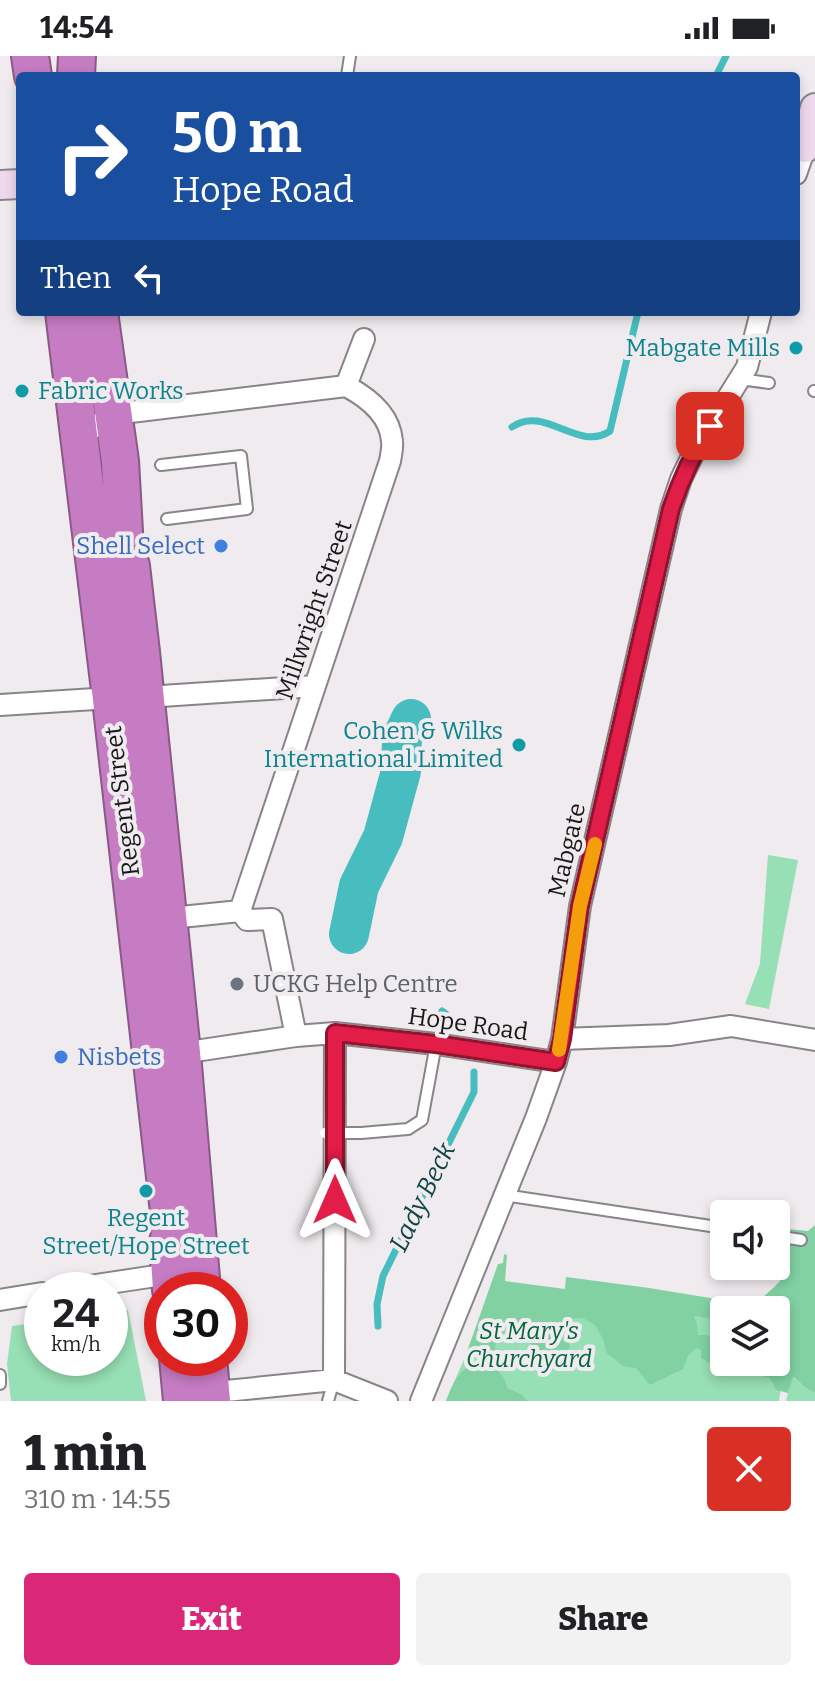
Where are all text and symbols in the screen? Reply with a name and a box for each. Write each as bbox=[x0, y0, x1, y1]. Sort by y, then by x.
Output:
text: 14:54 bbox=[40, 10, 113, 46]
text: 50 m bbox=[172, 100, 302, 167]
icon: right bbox=[40, 104, 144, 208]
text: Hope Road bbox=[172, 168, 354, 212]
icon: left bbox=[127, 256, 171, 300]
text: Then bbox=[40, 260, 111, 296]
place label: Mabgate Mills bbox=[626, 334, 780, 362]
marker: Mabgate Mills bbox=[787, 339, 805, 357]
place label: Fabric Works bbox=[38, 377, 184, 405]
marker: Fabric Works bbox=[13, 382, 31, 400]
pin bbox=[676, 392, 744, 460]
icon: arrive bbox=[688, 404, 732, 448]
street label: Millwright Street bbox=[270, 516, 358, 703]
place label: Shell Select bbox=[76, 532, 205, 560]
marker: Shell Select bbox=[212, 537, 230, 555]
place label: Cohen & Wilks International Limited bbox=[264, 717, 503, 773]
street label: Regent Street bbox=[99, 724, 145, 878]
marker: Cohen & Wilks International Limited bbox=[510, 736, 528, 754]
street label: Mabgate bbox=[543, 800, 591, 900]
place label: UCKG Help Centre bbox=[253, 970, 458, 998]
marker: UCKG Help Centre bbox=[228, 975, 246, 993]
street label: Hope Road bbox=[406, 1002, 530, 1046]
place label: Nisbets bbox=[77, 1043, 162, 1071]
marker: Nisbets bbox=[52, 1048, 70, 1066]
water label: Lady Beck bbox=[383, 1137, 462, 1257]
position arrow bbox=[293, 1158, 377, 1242]
marker: Regent Street/Hope Street bbox=[137, 1182, 155, 1200]
map controls bbox=[710, 1200, 790, 1376]
button: sound bbox=[710, 1200, 790, 1280]
place label: Regent Street/Hope Street bbox=[42, 1204, 250, 1260]
speed limit sign: 30 bbox=[144, 1272, 248, 1376]
text: 24 bbox=[53, 1290, 99, 1338]
button: layers bbox=[710, 1296, 790, 1376]
park label: St Mary's Churchyard bbox=[466, 1317, 592, 1373]
text: km/h bbox=[51, 1332, 101, 1356]
text: 1 min bbox=[24, 1425, 146, 1483]
button: close bbox=[707, 1427, 791, 1511]
text: 310 m · 14:55 bbox=[24, 1484, 171, 1515]
button: Exit bbox=[24, 1573, 400, 1665]
button: Share bbox=[416, 1573, 791, 1665]

